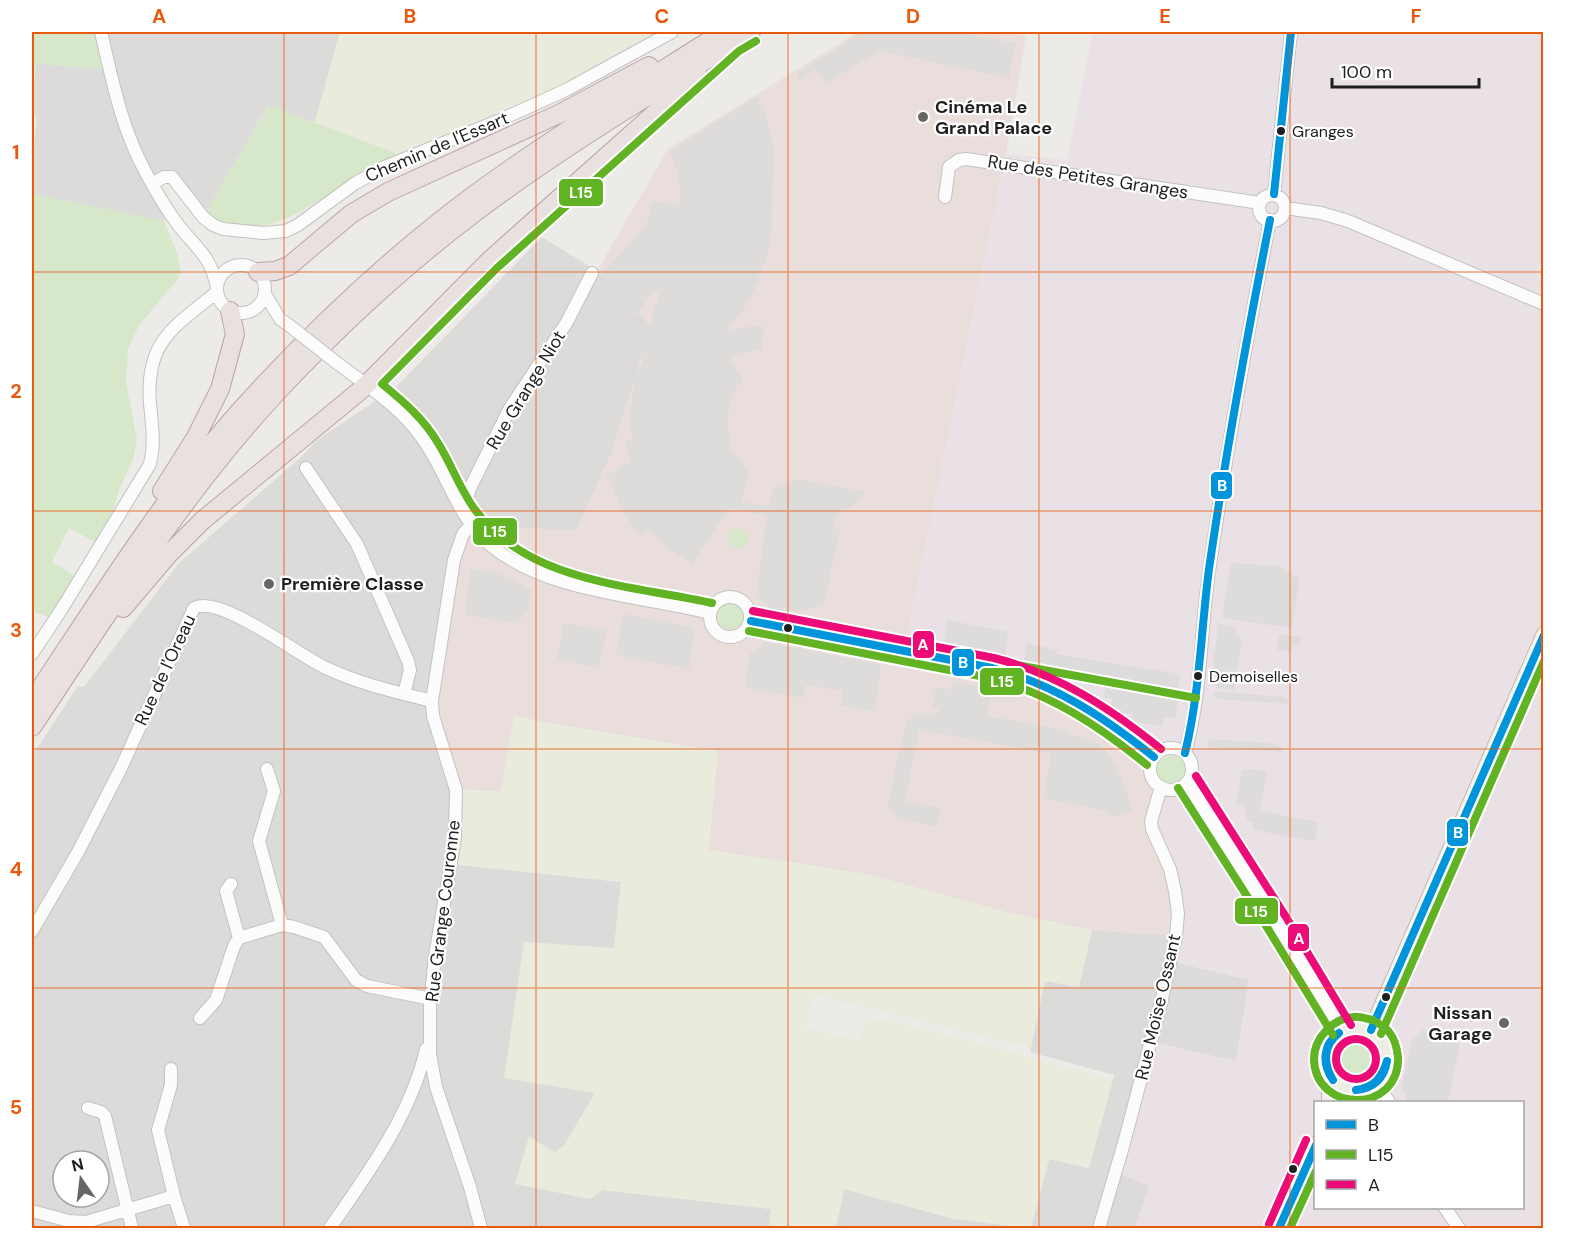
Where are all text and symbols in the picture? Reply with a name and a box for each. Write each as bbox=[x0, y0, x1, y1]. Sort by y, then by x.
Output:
text: A bbox=[152, 3, 166, 29]
text: B bbox=[404, 3, 416, 29]
text: C bbox=[655, 3, 669, 29]
text: D bbox=[906, 3, 920, 29]
text: E bbox=[1159, 3, 1171, 29]
text: F bbox=[1410, 3, 1422, 29]
scale bar bbox=[1332, 51, 1479, 89]
text: 100 m bbox=[1341, 60, 1392, 84]
place label: Cinéma Le Grand Palace bbox=[935, 95, 1052, 140]
street label: Chemin de l'Essart bbox=[361, 106, 513, 188]
marker: Cinéma Le Grand Palace bbox=[916, 110, 930, 124]
place label: Granges bbox=[1292, 121, 1354, 142]
marker: Granges bbox=[1275, 125, 1287, 137]
text: 1 bbox=[12, 139, 20, 165]
street label: Rue des Petites Granges bbox=[986, 149, 1190, 205]
line badge: L15 bbox=[558, 178, 604, 207]
text: L15 bbox=[569, 182, 593, 203]
street label: Rue Grange Niot bbox=[481, 326, 571, 454]
text: 2 bbox=[10, 378, 22, 404]
line badge: B bbox=[1210, 471, 1233, 500]
text: B bbox=[1217, 475, 1227, 496]
line badge: L15 bbox=[472, 517, 518, 546]
text: L15 bbox=[483, 521, 507, 542]
place label: Première Classe bbox=[281, 572, 424, 596]
marker: Première Classe bbox=[262, 577, 276, 591]
street label: Rue de l'Oreau bbox=[129, 611, 201, 729]
text: 3 bbox=[10, 617, 22, 643]
unlabelled marker bbox=[782, 622, 794, 634]
line badge: A bbox=[912, 630, 935, 659]
text: A bbox=[917, 634, 929, 655]
line badge: B bbox=[951, 648, 975, 677]
text: B bbox=[958, 652, 968, 673]
place label: Demoiselles bbox=[1209, 666, 1298, 687]
line badge: L15 bbox=[979, 667, 1025, 696]
marker: Demoiselles bbox=[1192, 670, 1204, 682]
text: L15 bbox=[990, 671, 1014, 692]
line badge: B bbox=[1446, 818, 1469, 847]
street label: Rue Grange Couronne bbox=[420, 819, 466, 1003]
text: B bbox=[1453, 822, 1463, 843]
text: 4 bbox=[10, 856, 23, 882]
line badge: L15 bbox=[1234, 897, 1279, 925]
text: L15 bbox=[1244, 901, 1268, 922]
line badge: A bbox=[1287, 923, 1310, 952]
text: A bbox=[1293, 928, 1305, 949]
street label: Rue Moïse Ossant bbox=[1130, 932, 1186, 1082]
unlabelled marker bbox=[1380, 991, 1392, 1003]
place label: Nissan Garage bbox=[1428, 1001, 1492, 1046]
marker: Nissan Garage bbox=[1497, 1016, 1511, 1030]
text: 5 bbox=[10, 1094, 22, 1120]
legend bbox=[1314, 1101, 1524, 1209]
text: B bbox=[1368, 1113, 1379, 1137]
text: L15 bbox=[1368, 1143, 1394, 1167]
north arrow bbox=[51, 1149, 111, 1209]
text: N bbox=[69, 1153, 86, 1177]
unlabelled marker bbox=[1287, 1163, 1299, 1175]
text: A bbox=[1368, 1173, 1380, 1197]

